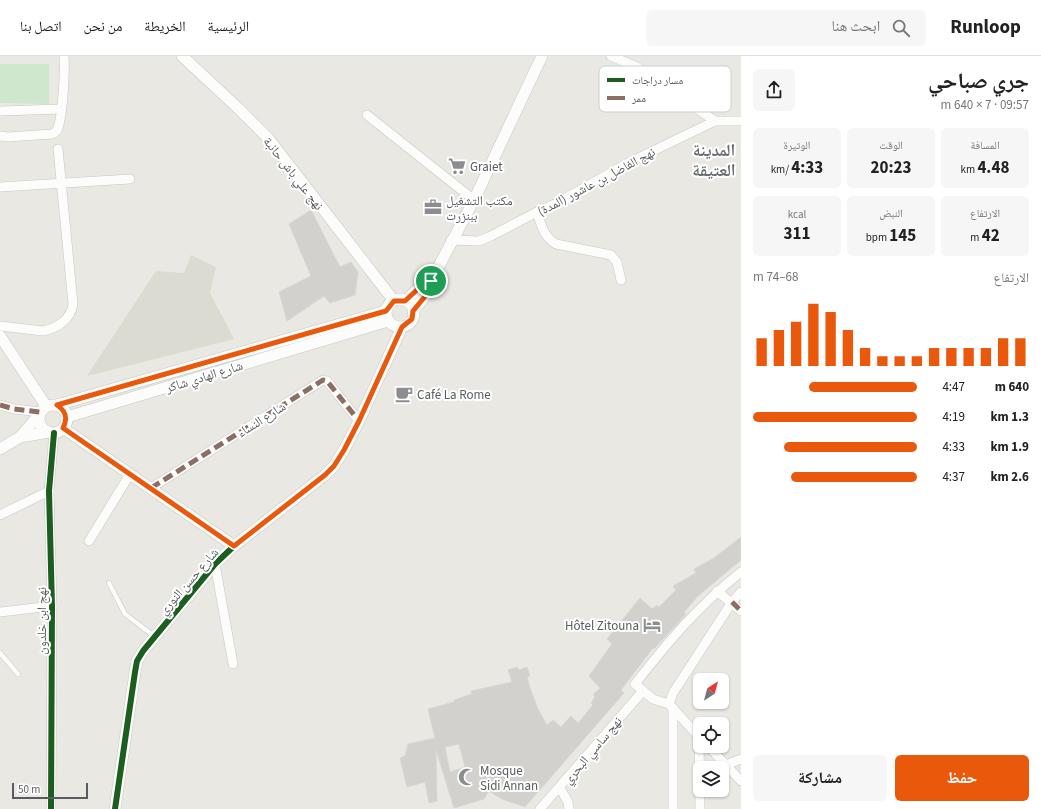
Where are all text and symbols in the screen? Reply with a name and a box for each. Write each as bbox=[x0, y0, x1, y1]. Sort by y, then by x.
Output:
search box bbox=[646, 10, 926, 46]
text: Runloop bbox=[950, 14, 1021, 41]
text: ابحث هنا bbox=[832, 16, 880, 37]
text: اتصل بنا bbox=[20, 17, 62, 37]
text: من نحن bbox=[84, 17, 122, 37]
text: الخريطة bbox=[144, 17, 186, 37]
text: الرئيسية bbox=[208, 17, 249, 37]
icon: search bbox=[890, 17, 912, 39]
text: جري صباحي bbox=[928, 65, 1029, 97]
legend bbox=[599, 66, 731, 112]
button: share bbox=[753, 69, 795, 111]
text: مسار دراجات bbox=[632, 73, 683, 88]
text: ممر bbox=[631, 91, 646, 106]
text: 09:57 · 7 × 640 m bbox=[941, 96, 1029, 114]
street label: نهج علي باش حانبة bbox=[258, 133, 328, 215]
text: الوتيرة bbox=[784, 138, 810, 153]
text: الوقت bbox=[879, 138, 903, 153]
text: المسافة bbox=[970, 138, 1000, 153]
district label: المدينة العتيقة bbox=[692, 139, 736, 183]
street label: نهج الفاضل بن عاشور (المدة) bbox=[534, 143, 658, 221]
supermarket icon: Graiet bbox=[447, 156, 467, 176]
text: 4:33 bbox=[791, 156, 823, 180]
text: 20:23 bbox=[870, 156, 912, 180]
text: 4.48 bbox=[977, 156, 1009, 180]
place label: Graiet bbox=[470, 158, 503, 176]
text: /km bbox=[771, 162, 791, 177]
text: km bbox=[961, 162, 977, 177]
place label: مكتب التشغيل ببنزرت bbox=[446, 192, 513, 225]
office icon: مكتب التشغيل ببنزرت bbox=[423, 197, 443, 217]
text: النبض bbox=[879, 206, 903, 221]
text: الارتفاع bbox=[970, 206, 1000, 221]
text: kcal bbox=[788, 207, 806, 222]
text: 311 bbox=[784, 222, 810, 246]
text: 145 bbox=[889, 224, 916, 248]
text: 42 bbox=[982, 224, 1000, 248]
text: bpm bbox=[866, 230, 889, 245]
text: m bbox=[970, 230, 982, 245]
pin bbox=[414, 264, 448, 298]
text: 68–74 m bbox=[753, 268, 799, 286]
text: الارتفاع bbox=[994, 269, 1029, 287]
icon: arrive bbox=[420, 270, 442, 292]
street label: شارع الهادي شاكر bbox=[162, 357, 246, 399]
text: 4:47 bbox=[942, 378, 965, 396]
text: 640 m bbox=[995, 378, 1029, 396]
cafe icon: Café La Rome bbox=[394, 384, 414, 404]
place label: Café La Rome bbox=[417, 386, 491, 404]
street label: شارع النساء bbox=[234, 398, 289, 442]
text: 4:19 bbox=[942, 408, 965, 426]
text: 1.3 km bbox=[990, 408, 1029, 426]
text: 4:33 bbox=[942, 438, 965, 456]
text: 1.9 km bbox=[990, 438, 1029, 456]
text: 4:37 bbox=[942, 468, 965, 486]
text: 2.6 km bbox=[990, 468, 1029, 486]
street label: شارع حسن النوري bbox=[155, 544, 224, 620]
street label: نهج ابن خلدون bbox=[33, 587, 51, 655]
hotel icon: Hôtel Zitouna bbox=[642, 615, 662, 635]
place label: Hôtel Zitouna bbox=[565, 617, 639, 635]
north arrow bbox=[693, 673, 729, 709]
map controls bbox=[693, 673, 729, 797]
street label: نهج ساسي البحري bbox=[559, 713, 627, 789]
button: locate bbox=[693, 717, 729, 753]
button: مشاركة bbox=[753, 755, 887, 801]
button: حفظ bbox=[895, 755, 1029, 801]
button: layers bbox=[693, 761, 729, 797]
place label: Mosque Sidi Annan bbox=[480, 762, 538, 795]
mosque icon: Mosque Sidi Annan bbox=[457, 767, 477, 787]
scale bar bbox=[12, 781, 88, 800]
text: 50 m bbox=[18, 782, 40, 797]

